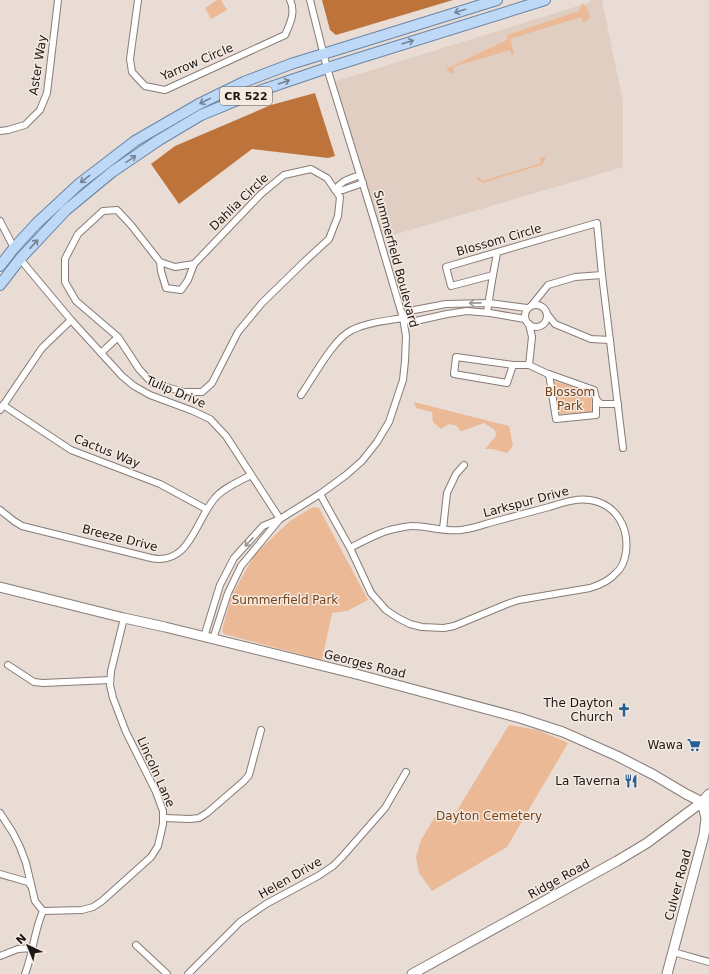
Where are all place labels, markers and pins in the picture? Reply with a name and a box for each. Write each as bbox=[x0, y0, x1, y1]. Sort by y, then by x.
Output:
place label: The Dayton Church bbox=[543, 696, 613, 724]
church icon: The Dayton Church bbox=[616, 702, 632, 718]
supermarket icon: Wawa bbox=[686, 737, 702, 753]
place label: Wawa bbox=[647, 738, 683, 752]
restaurant icon: La Taverna bbox=[623, 773, 639, 789]
place label: La Taverna bbox=[555, 774, 620, 788]

